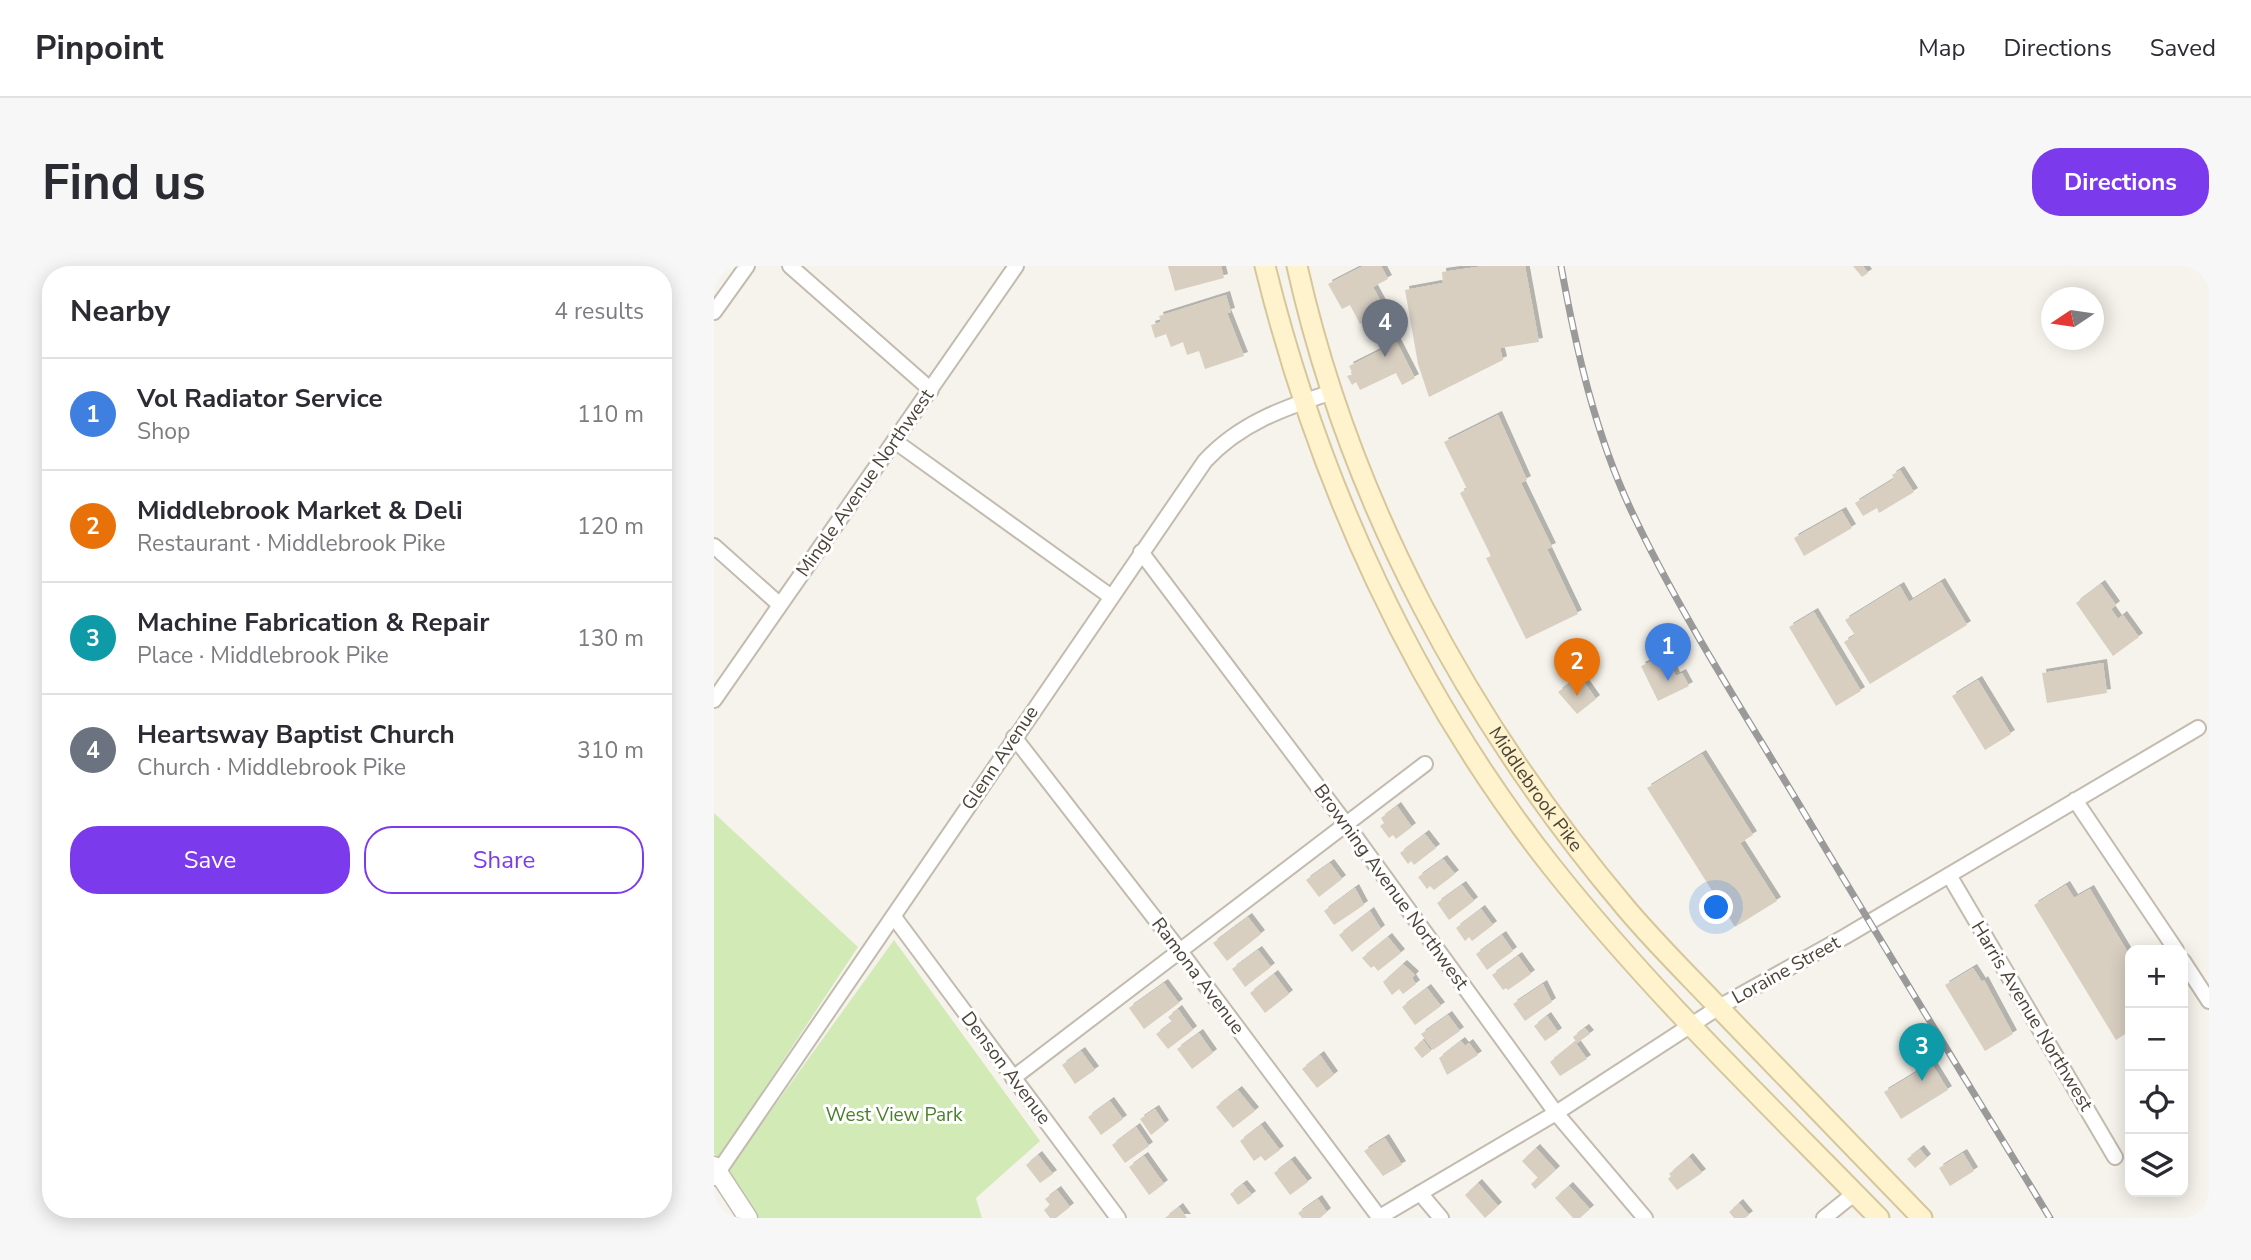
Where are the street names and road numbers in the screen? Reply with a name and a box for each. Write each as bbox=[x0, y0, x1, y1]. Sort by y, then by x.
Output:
street label: Mingle Avenue Northwest bbox=[790, 384, 940, 582]
street label: Glenn Avenue bbox=[956, 701, 1044, 815]
street label: Middlebrook Pike bbox=[1482, 722, 1589, 857]
street label: Browning Avenue Northwest bbox=[1307, 779, 1475, 995]
street label: Ramona Avenue bbox=[1145, 912, 1251, 1040]
street label: Harris Avenue Northwest bbox=[1965, 916, 2099, 1116]
street label: Loraine Street bbox=[1727, 929, 1845, 1010]
street label: Denson Avenue bbox=[955, 1006, 1057, 1130]

